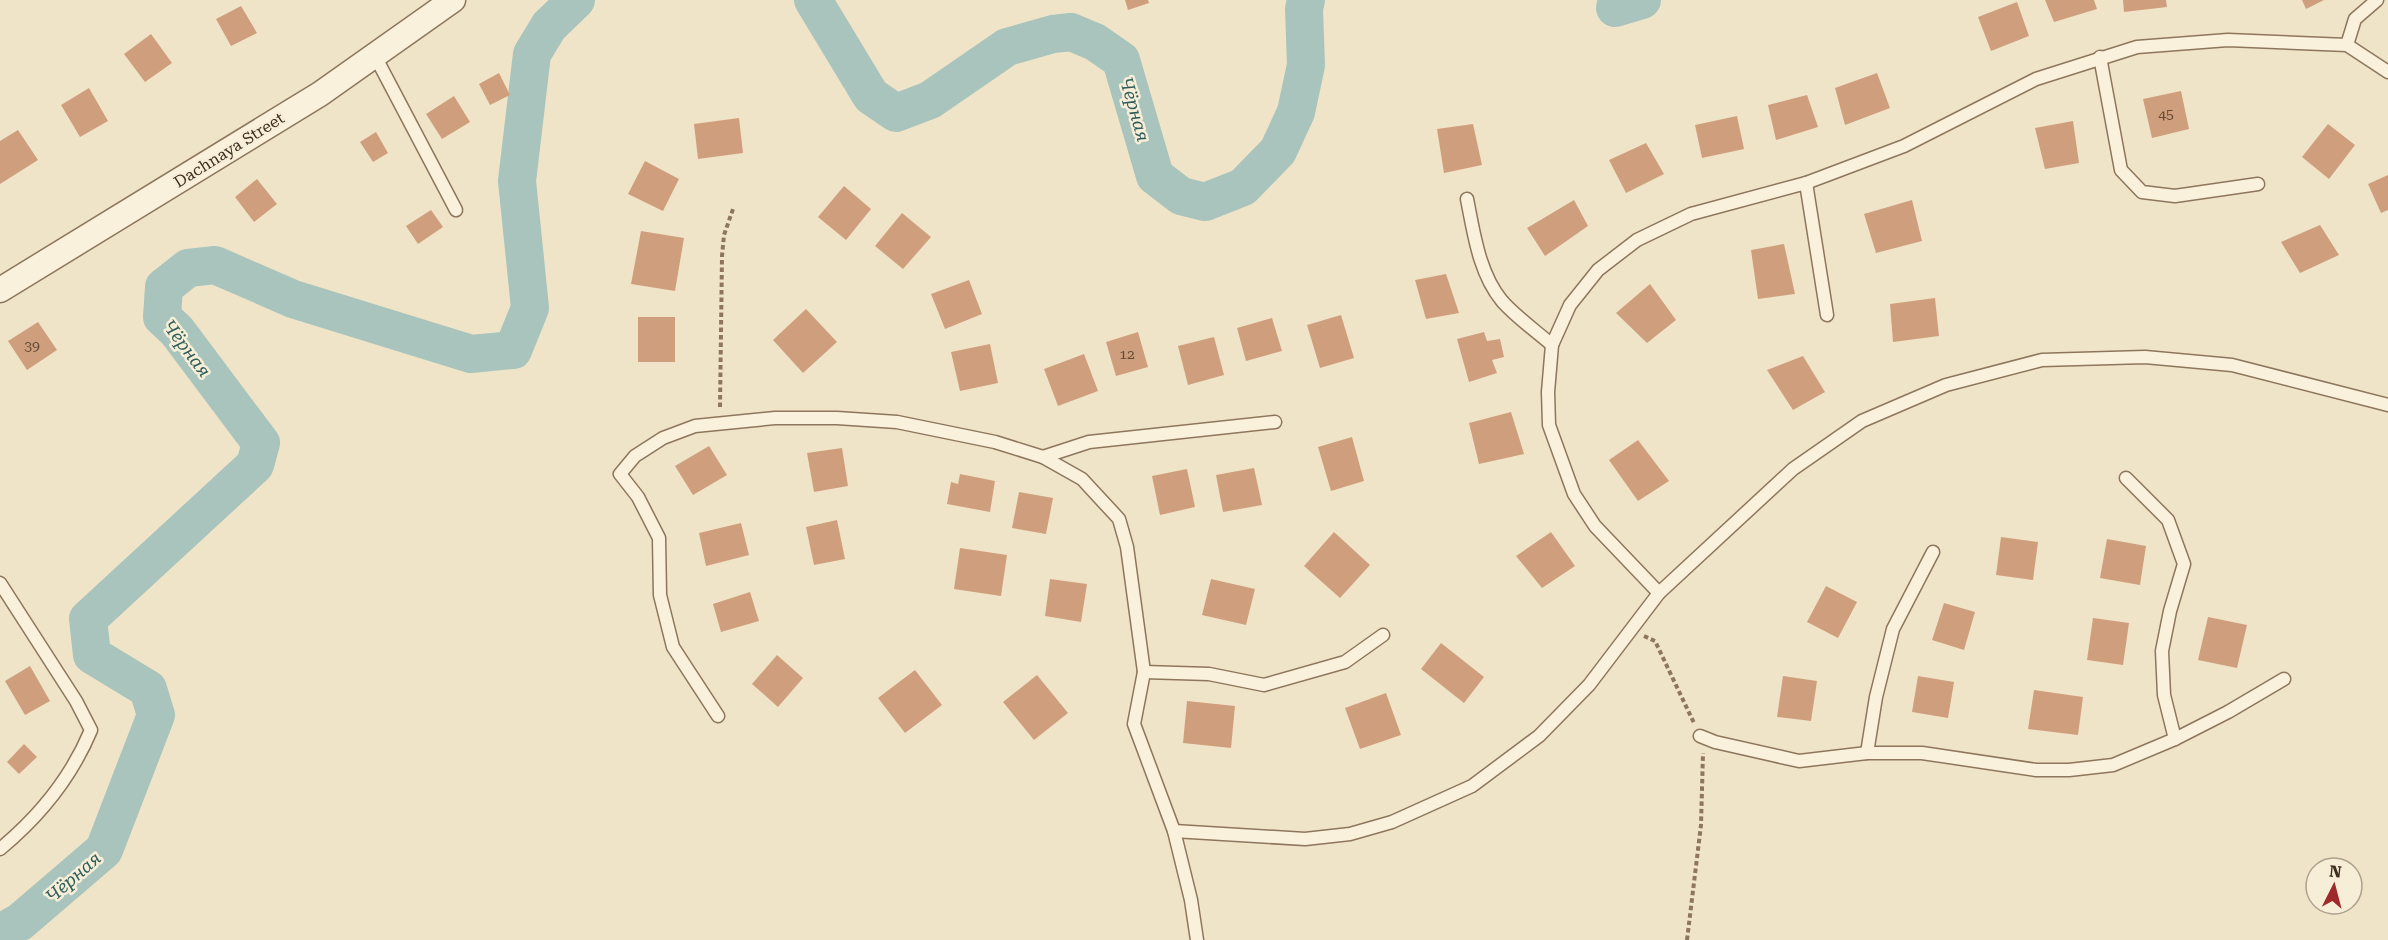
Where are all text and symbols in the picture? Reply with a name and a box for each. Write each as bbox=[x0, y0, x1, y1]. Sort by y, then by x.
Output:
water label: Чёрная bbox=[1116, 74, 1154, 144]
house number: 45 bbox=[2158, 106, 2174, 122]
street label: Dachnaya Street bbox=[170, 108, 288, 192]
water label: Чёрная bbox=[159, 315, 215, 381]
house number: 39 bbox=[24, 338, 40, 354]
house number: 12 bbox=[1119, 346, 1135, 362]
water label: Чёрная bbox=[41, 847, 105, 907]
north arrow bbox=[2304, 856, 2364, 916]
text: N bbox=[2328, 861, 2343, 882]

